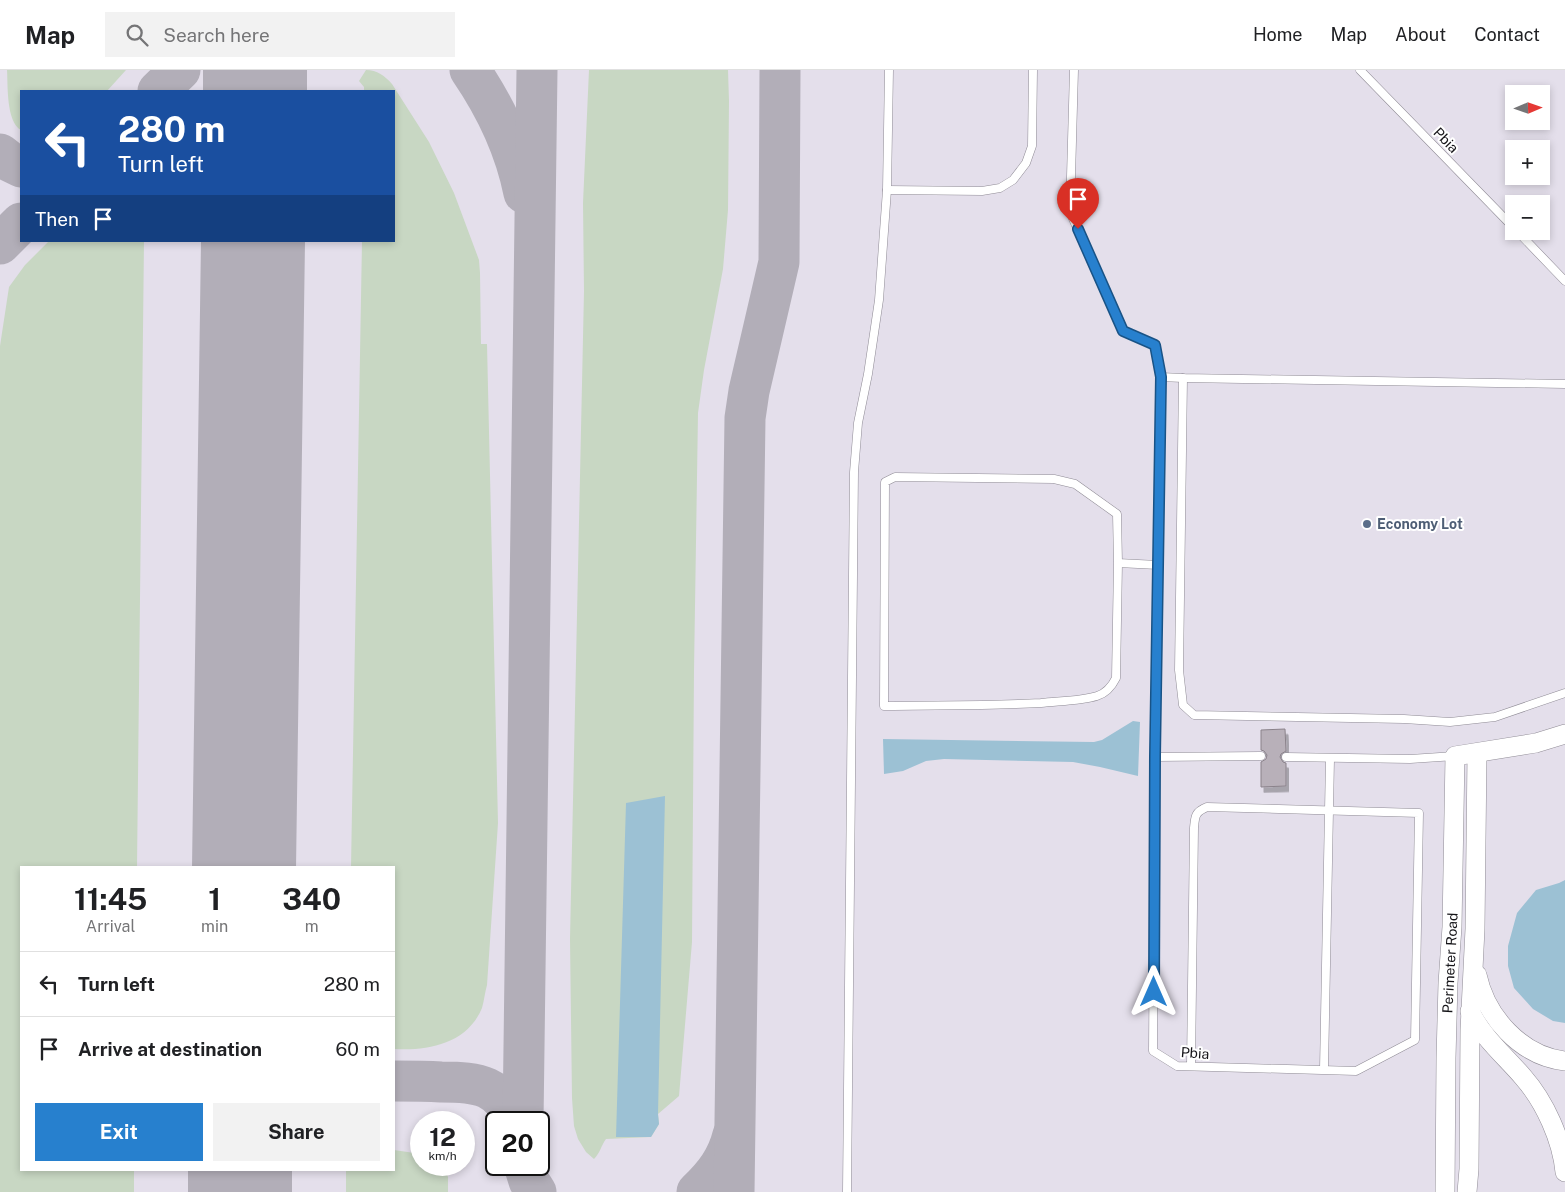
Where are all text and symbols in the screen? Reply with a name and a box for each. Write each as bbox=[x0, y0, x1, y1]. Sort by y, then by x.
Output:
search box bbox=[105, 12, 455, 57]
text: Map bbox=[25, 21, 75, 49]
icon: search bbox=[123, 21, 151, 49]
text: Search here bbox=[163, 24, 270, 46]
text: Home bbox=[1253, 24, 1303, 45]
text: Map bbox=[1331, 24, 1367, 45]
text: About bbox=[1395, 24, 1446, 45]
text: Contact bbox=[1474, 24, 1540, 45]
north arrow bbox=[1505, 85, 1550, 130]
map controls bbox=[1505, 85, 1550, 240]
text: 280 m bbox=[118, 109, 225, 150]
icon: left bbox=[35, 110, 100, 175]
street label: Pbia bbox=[1430, 124, 1462, 156]
button: + bbox=[1505, 140, 1550, 185]
text: Turn left bbox=[118, 151, 204, 177]
pin bbox=[1057, 178, 1099, 229]
icon: arrive bbox=[1064, 185, 1092, 213]
button: − bbox=[1505, 195, 1550, 240]
icon: arrive bbox=[89, 205, 117, 233]
text: Then bbox=[35, 208, 79, 230]
place label: Economy Lot bbox=[1377, 516, 1463, 532]
marker: Economy Lot bbox=[1361, 518, 1373, 530]
text: 11:45 bbox=[74, 881, 147, 917]
text: 1 bbox=[208, 881, 221, 917]
text: 340 bbox=[282, 881, 341, 917]
street label: Perimeter Road bbox=[1439, 912, 1461, 1014]
text: Arrival bbox=[86, 917, 135, 936]
text: min bbox=[201, 917, 228, 936]
text: m bbox=[305, 917, 319, 936]
position arrow bbox=[1127, 965, 1179, 1017]
icon: left bbox=[35, 970, 63, 998]
text: Turn left bbox=[78, 973, 155, 995]
text: 280 m bbox=[324, 973, 380, 995]
icon: arrive bbox=[35, 1035, 63, 1063]
text: Arrive at destination bbox=[78, 1038, 262, 1060]
text: 60 m bbox=[336, 1038, 380, 1060]
street label: Pbia bbox=[1180, 1044, 1210, 1062]
button: Exit bbox=[35, 1103, 203, 1161]
button: Share bbox=[213, 1103, 380, 1161]
speed limit sign: 20 bbox=[485, 1111, 550, 1176]
text: 12 bbox=[429, 1122, 456, 1152]
text: km/h bbox=[428, 1149, 457, 1163]

